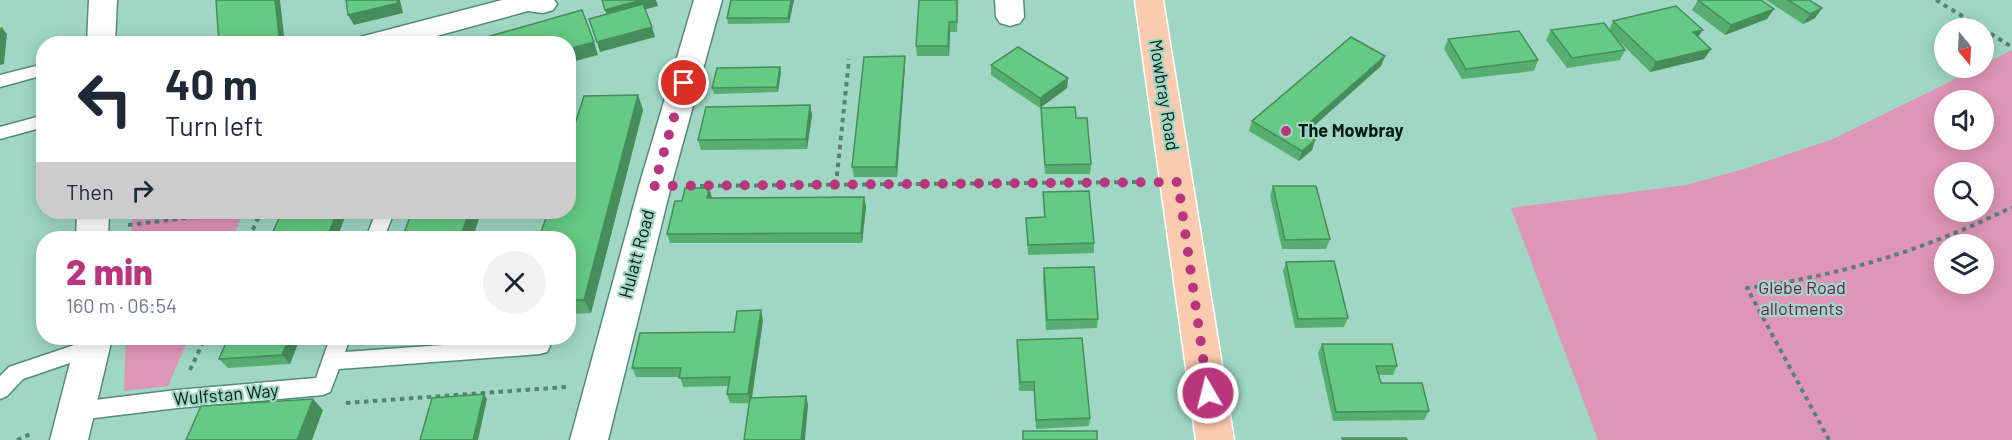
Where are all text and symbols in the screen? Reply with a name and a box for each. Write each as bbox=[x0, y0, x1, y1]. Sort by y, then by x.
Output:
north arrow bbox=[1934, 18, 1994, 78]
map controls bbox=[1934, 18, 1994, 294]
street label: Mowbray Road bbox=[1145, 38, 1185, 152]
pin bbox=[658, 57, 709, 108]
text: 40 m bbox=[165, 58, 258, 108]
icon: left bbox=[66, 60, 144, 138]
icon: arrive bbox=[667, 66, 700, 99]
button: sound bbox=[1934, 90, 1994, 150]
text: Turn left bbox=[165, 109, 263, 141]
place label: The Mowbray bbox=[1298, 119, 1404, 141]
marker: The Mowbray bbox=[1279, 124, 1293, 138]
button: search bbox=[1934, 162, 1994, 222]
icon: right bbox=[126, 174, 159, 207]
text: Then bbox=[66, 178, 114, 204]
street label: Hulatt Road bbox=[614, 207, 658, 301]
button: layers bbox=[1934, 234, 1994, 294]
text: 2 min bbox=[66, 249, 153, 292]
button: close bbox=[483, 251, 546, 314]
park label: Glebe Road allotments bbox=[1758, 276, 1846, 319]
text: 160 m · 06:54 bbox=[66, 293, 177, 317]
position arrow bbox=[1176, 361, 1240, 425]
street label: Wulfstan Way bbox=[172, 378, 279, 410]

